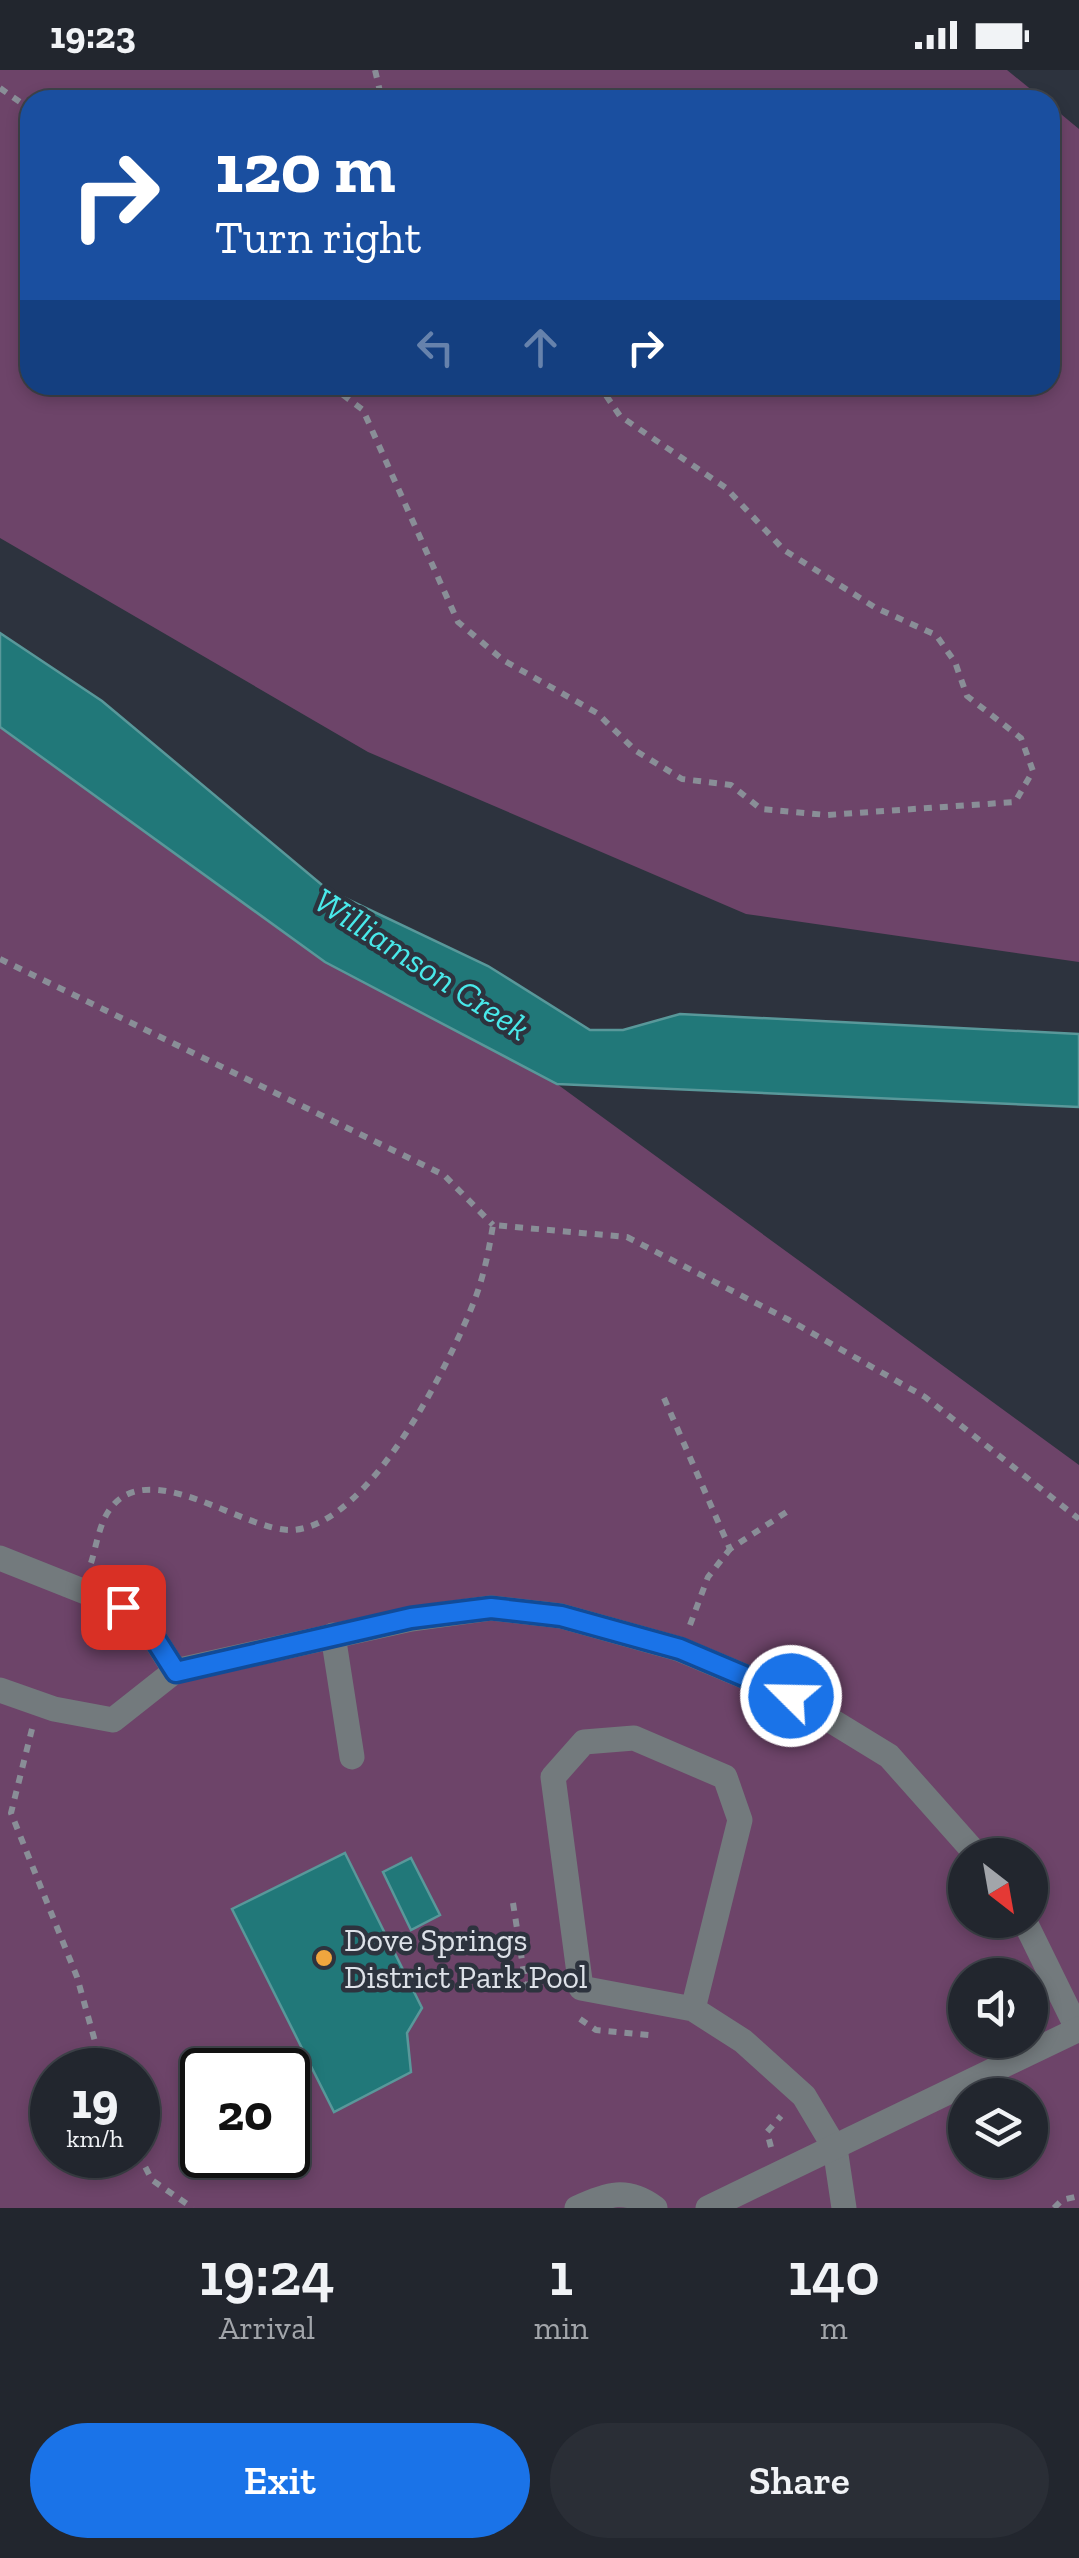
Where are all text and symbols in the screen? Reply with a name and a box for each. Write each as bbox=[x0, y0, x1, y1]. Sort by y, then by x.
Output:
text: 19:23 bbox=[50, 12, 136, 58]
text: 120 m bbox=[215, 126, 396, 210]
icon: right bbox=[50, 130, 180, 260]
text: Turn right bbox=[215, 211, 421, 265]
icon: left bbox=[408, 320, 463, 375]
icon: ahead bbox=[513, 320, 568, 375]
icon: right bbox=[618, 320, 673, 375]
water label: Williamson Creek bbox=[306, 879, 538, 1049]
pin bbox=[81, 1565, 166, 1650]
icon: arrive bbox=[96, 1580, 151, 1635]
position arrow bbox=[739, 1644, 843, 1748]
north arrow bbox=[948, 1838, 1048, 1938]
map controls bbox=[948, 1838, 1048, 2178]
place label: Dove Springs District Park Pool bbox=[344, 1921, 588, 1996]
marker: Dove Springs District Park Pool bbox=[313, 1947, 335, 1969]
button: sound bbox=[948, 1958, 1048, 2058]
speed limit sign: 20 bbox=[180, 2048, 310, 2178]
text: 19 bbox=[72, 2071, 118, 2131]
button: layers bbox=[948, 2078, 1048, 2178]
text: km/h bbox=[66, 2123, 124, 2153]
text: 19:24 bbox=[199, 2238, 335, 2310]
text: 1 bbox=[549, 2238, 573, 2310]
text: 140 bbox=[788, 2238, 880, 2310]
text: Arrival bbox=[219, 2309, 315, 2347]
text: min bbox=[534, 2309, 589, 2347]
text: m bbox=[820, 2309, 848, 2347]
button: Exit bbox=[30, 2423, 530, 2538]
button: Share bbox=[550, 2423, 1049, 2538]

